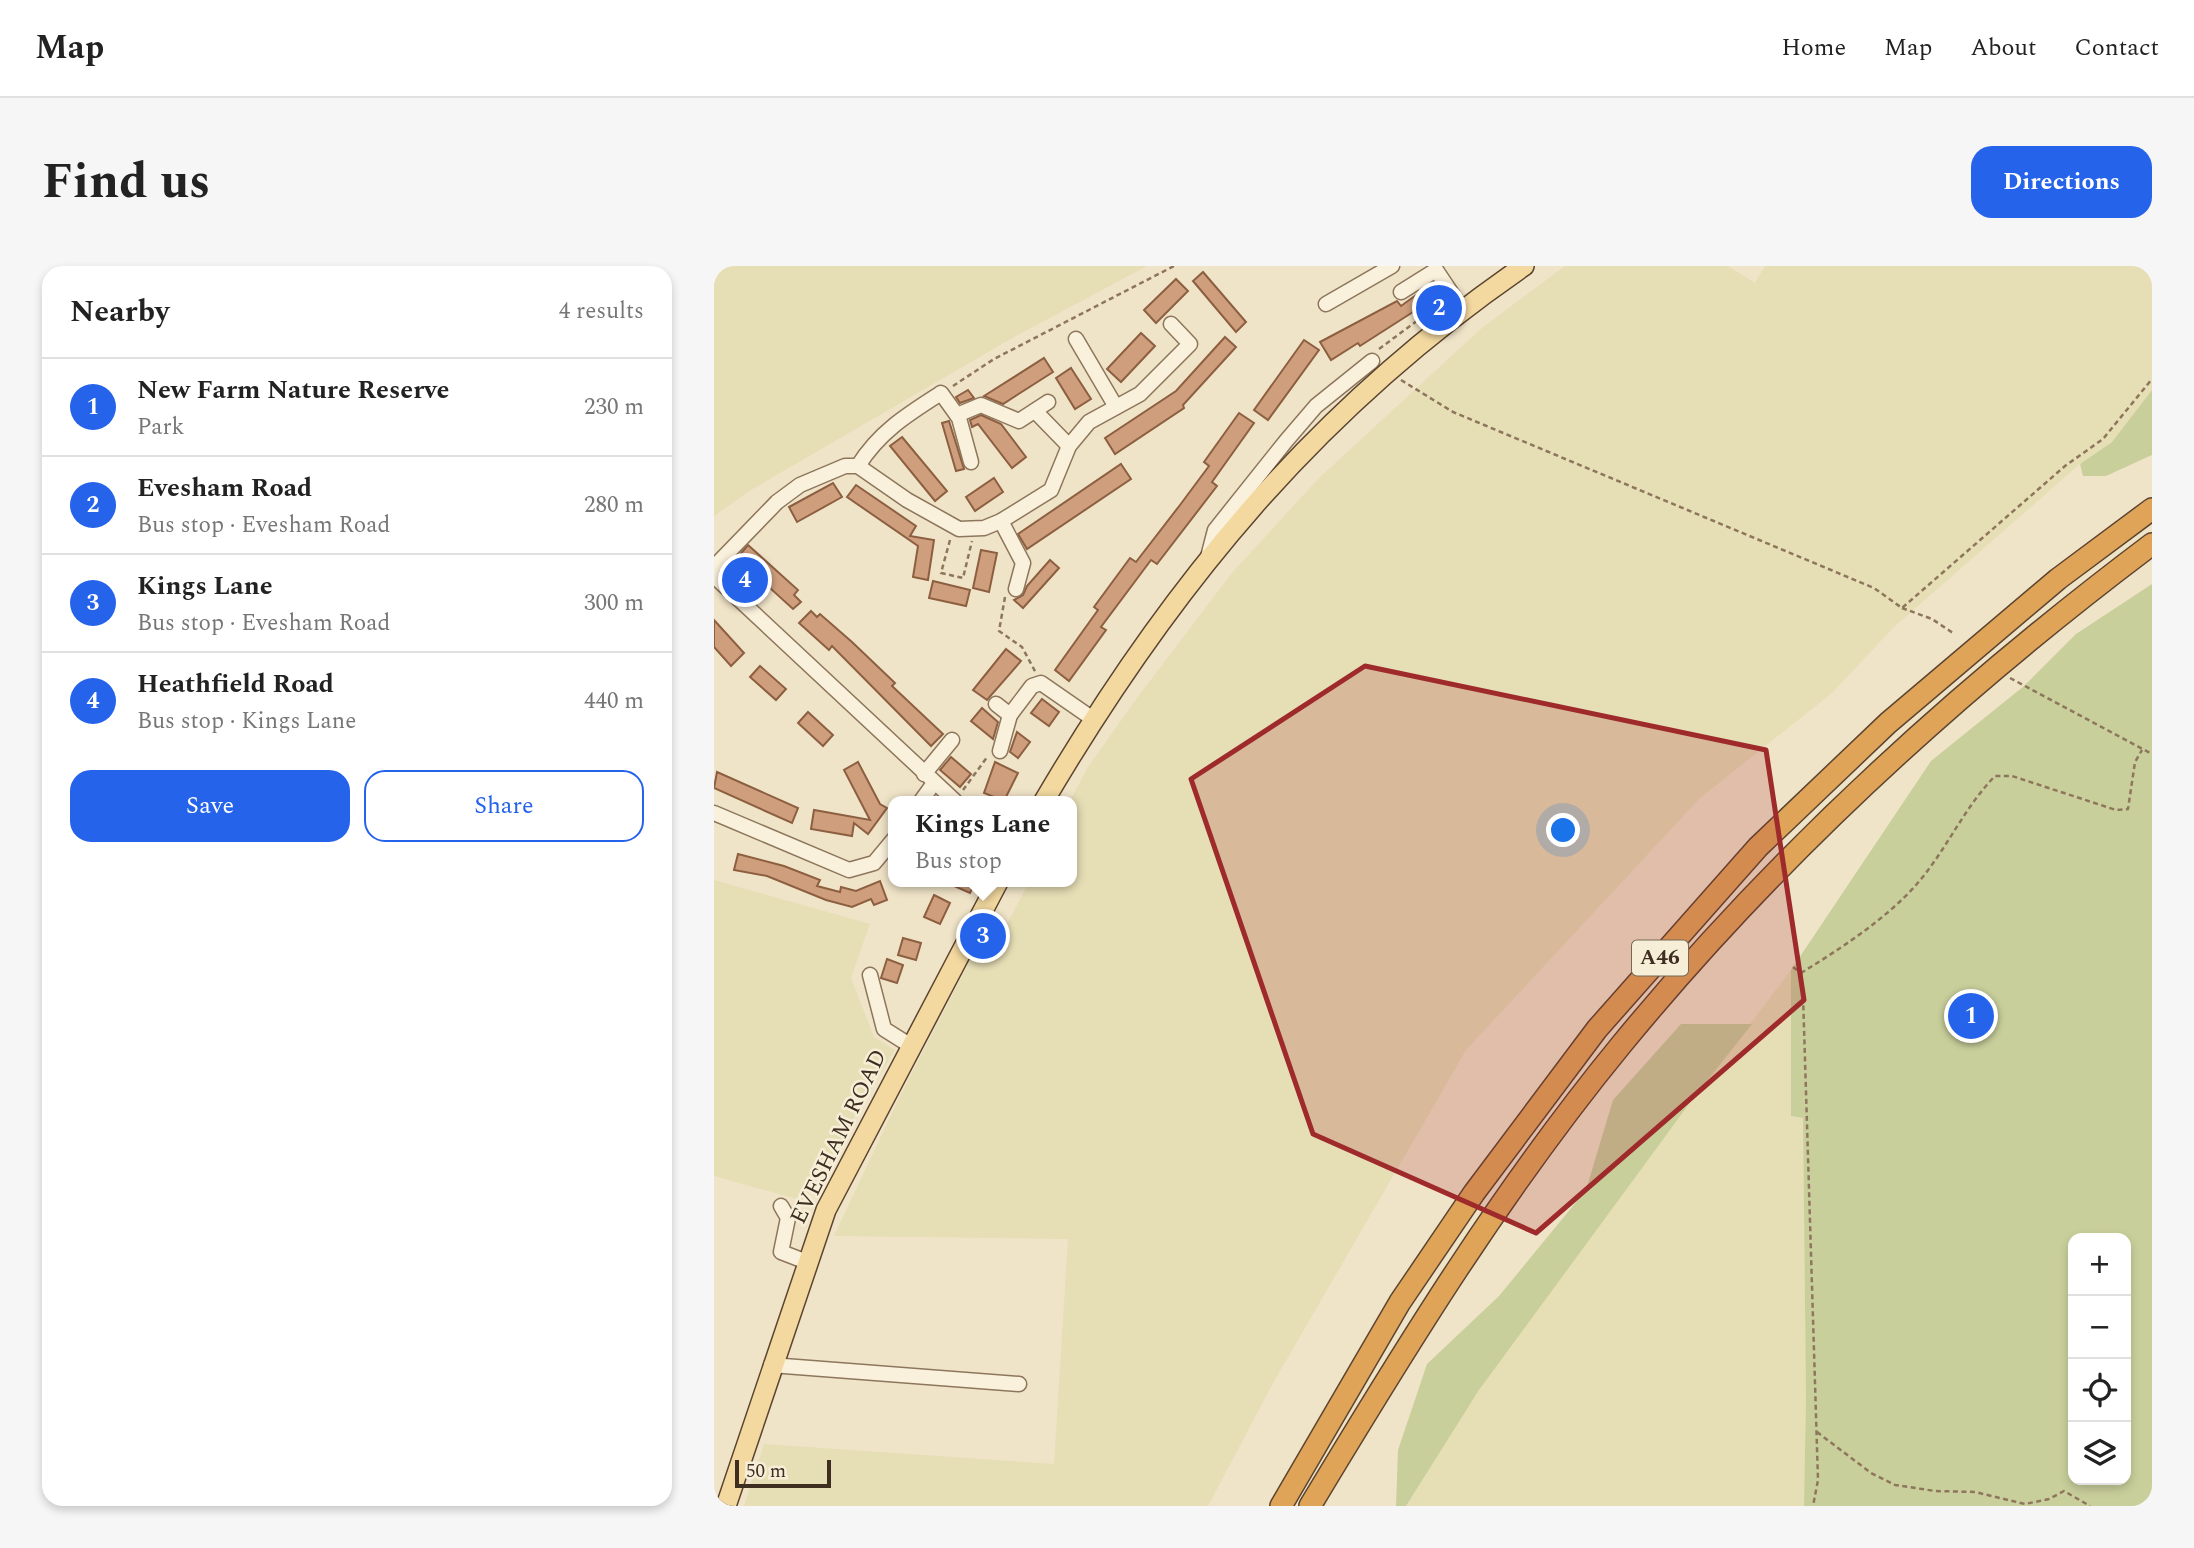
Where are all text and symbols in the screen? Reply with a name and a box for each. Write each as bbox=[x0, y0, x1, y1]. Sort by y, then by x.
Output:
text: Map bbox=[35, 23, 104, 73]
text: Home bbox=[1781, 30, 1846, 66]
text: Map bbox=[1884, 30, 1932, 66]
text: About bbox=[1970, 30, 2036, 66]
text: Contact bbox=[2074, 30, 2159, 66]
text: Find us bbox=[42, 145, 210, 220]
button: Directions bbox=[1971, 146, 2152, 218]
pin: 2 bbox=[1416, 282, 1462, 334]
text: Nearby bbox=[70, 289, 169, 335]
text: 4 results bbox=[559, 294, 644, 329]
text: New Farm Nature Reserve bbox=[137, 370, 450, 410]
text: 1 bbox=[87, 390, 99, 425]
text: 230 m bbox=[584, 390, 644, 425]
text: Park bbox=[137, 410, 184, 445]
text: Evesham Road bbox=[137, 468, 312, 508]
text: 2 bbox=[87, 488, 99, 523]
text: 280 m bbox=[584, 488, 644, 523]
text: Bus stop · Evesham Road bbox=[137, 508, 390, 543]
pin: 4 bbox=[722, 554, 768, 606]
text: Kings Lane bbox=[137, 566, 273, 606]
text: 3 bbox=[87, 586, 99, 621]
text: 300 m bbox=[584, 586, 644, 621]
text: Bus stop · Evesham Road bbox=[137, 606, 390, 641]
text: Heathfield Road bbox=[137, 664, 334, 704]
text: 4 bbox=[87, 684, 99, 719]
text: 440 m bbox=[584, 684, 644, 719]
text: Bus stop · Kings Lane bbox=[137, 704, 356, 739]
button: Save bbox=[70, 770, 350, 842]
button: Share bbox=[364, 770, 644, 842]
popup bbox=[888, 796, 1077, 887]
text: Kings Lane bbox=[915, 804, 1050, 844]
your location bbox=[1546, 813, 1580, 847]
text: Bus stop bbox=[915, 844, 1002, 879]
pin: 3 bbox=[960, 910, 1006, 962]
road number: A46 bbox=[1632, 940, 1688, 976]
pin: 1 bbox=[1948, 990, 1994, 1042]
street label: EVESHAM ROAD bbox=[781, 1044, 897, 1230]
map controls bbox=[2068, 1233, 2131, 1485]
button: + bbox=[2068, 1233, 2131, 1296]
button: − bbox=[2068, 1296, 2131, 1359]
button: locate bbox=[2068, 1359, 2131, 1422]
button: layers bbox=[2068, 1422, 2131, 1485]
scale bar bbox=[735, 1457, 831, 1489]
text: 50 m bbox=[746, 1457, 786, 1486]

